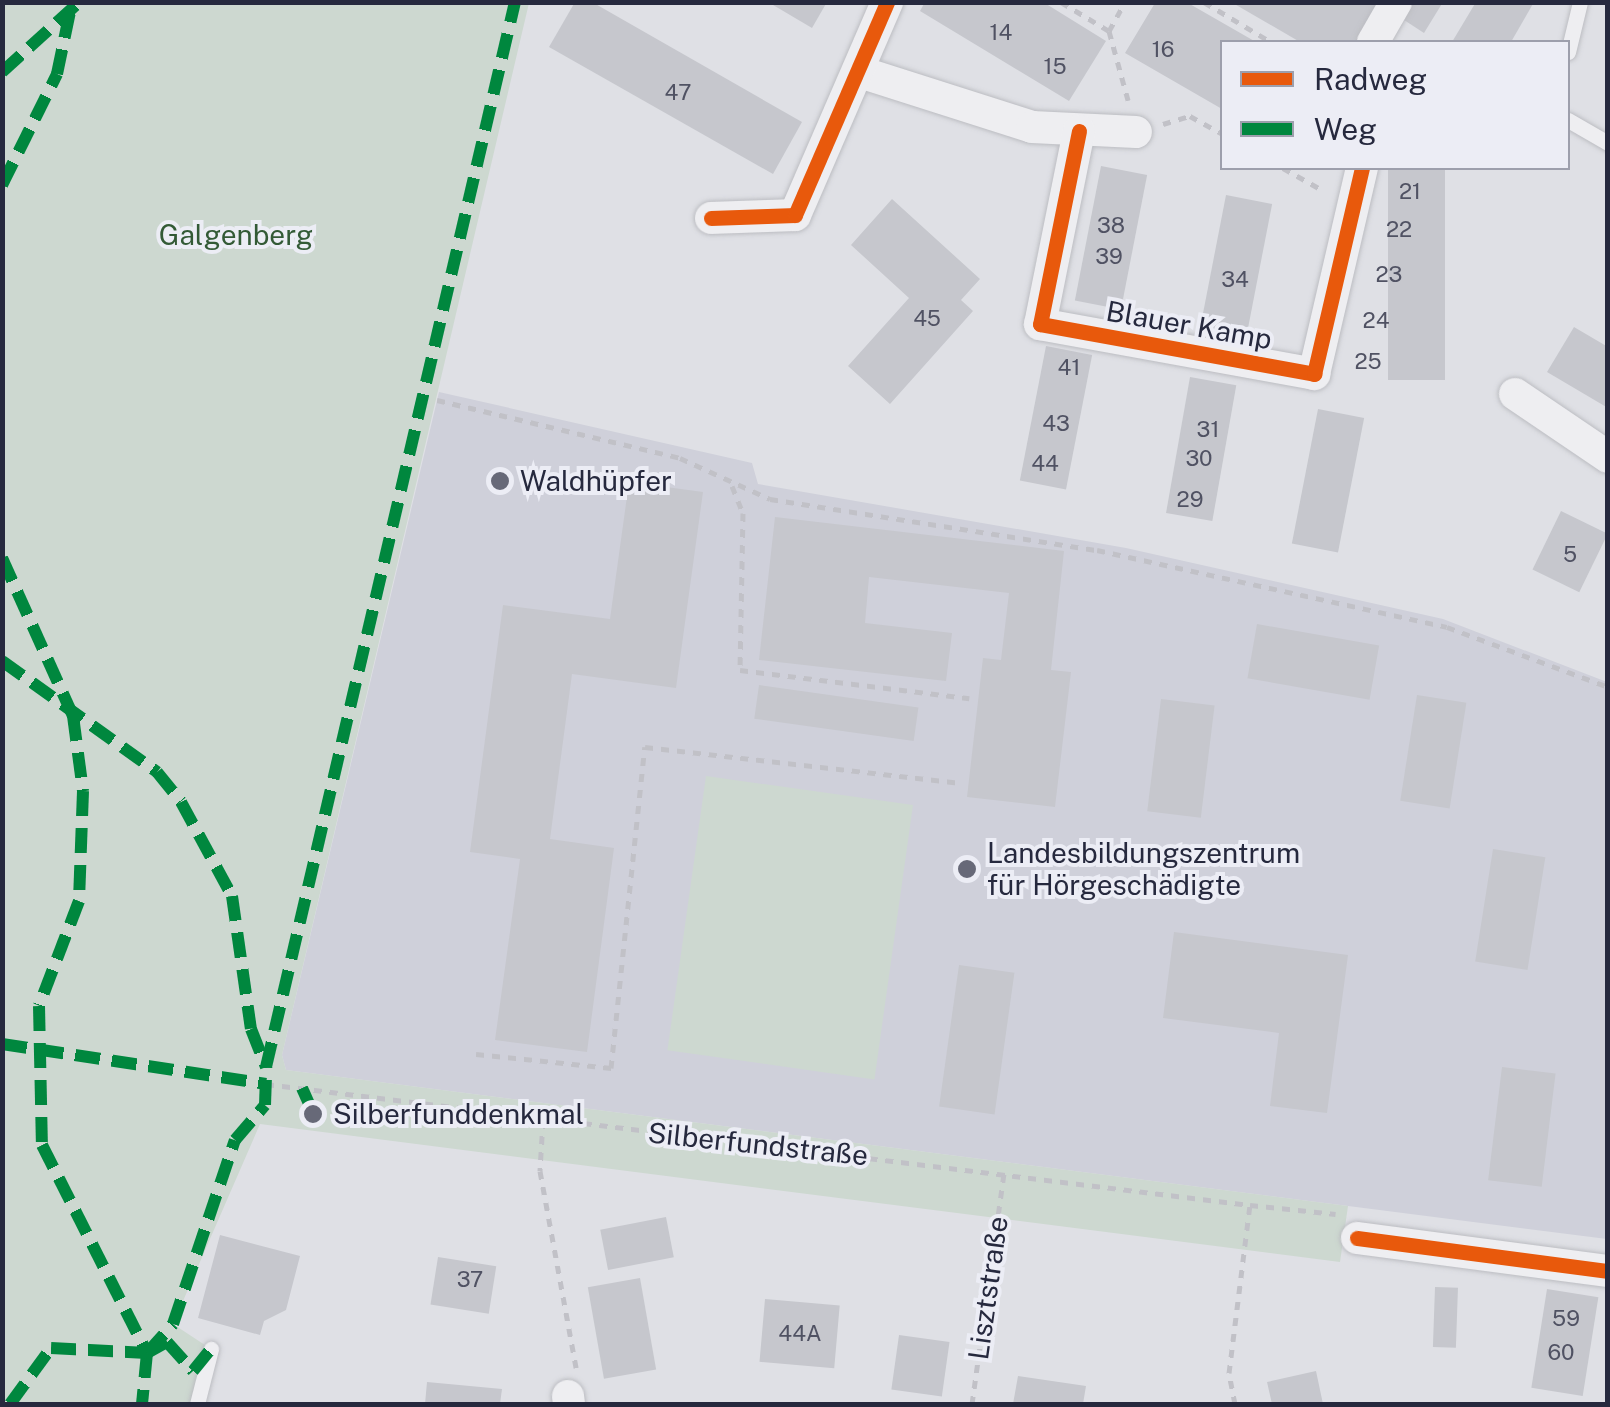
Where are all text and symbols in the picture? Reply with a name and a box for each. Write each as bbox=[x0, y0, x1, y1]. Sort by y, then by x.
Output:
house number: 14 bbox=[990, 20, 1012, 46]
house number: 16 bbox=[1152, 37, 1174, 63]
legend bbox=[1220, 40, 1570, 170]
house number: 15 bbox=[1043, 54, 1067, 80]
text: Radweg bbox=[1314, 61, 1427, 97]
house number: 47 bbox=[664, 80, 692, 106]
text: Weg bbox=[1314, 111, 1377, 147]
house number: 21 bbox=[1399, 179, 1421, 205]
house number: 38 bbox=[1097, 213, 1125, 239]
house number: 22 bbox=[1386, 217, 1412, 243]
park label: Galgenberg bbox=[159, 218, 313, 252]
house number: 39 bbox=[1095, 244, 1123, 270]
house number: 23 bbox=[1376, 262, 1402, 288]
house number: 34 bbox=[1221, 267, 1249, 293]
street label: Blauer Kamp bbox=[1104, 294, 1274, 356]
house number: 45 bbox=[913, 306, 941, 332]
house number: 24 bbox=[1363, 308, 1389, 334]
house number: 25 bbox=[1354, 349, 1382, 375]
house number: 41 bbox=[1058, 355, 1080, 381]
house number: 43 bbox=[1042, 411, 1070, 437]
house number: 31 bbox=[1197, 417, 1219, 443]
house number: 30 bbox=[1185, 446, 1213, 472]
house number: 44 bbox=[1031, 451, 1059, 477]
place label: Waldhüpfer bbox=[520, 464, 672, 498]
marker: Waldhüpfer bbox=[489, 470, 511, 492]
house number: 29 bbox=[1177, 487, 1203, 513]
house number: 5 bbox=[1563, 542, 1577, 568]
place label: Landesbildungszentrum für Hörgeschädigte bbox=[987, 836, 1300, 902]
marker: Landesbildungszentrum für Hörgeschädigte bbox=[956, 858, 978, 880]
place label: Silberfunddenkmal bbox=[333, 1097, 584, 1131]
marker: Silberfunddenkmal bbox=[302, 1103, 324, 1125]
street label: Silberfundstraße bbox=[646, 1116, 870, 1172]
street label: Lisztstraße bbox=[961, 1214, 1015, 1362]
house number: 37 bbox=[457, 1267, 483, 1293]
house number: 59 bbox=[1552, 1306, 1580, 1332]
house number: 44A bbox=[778, 1321, 822, 1347]
house number: 60 bbox=[1547, 1340, 1575, 1366]

